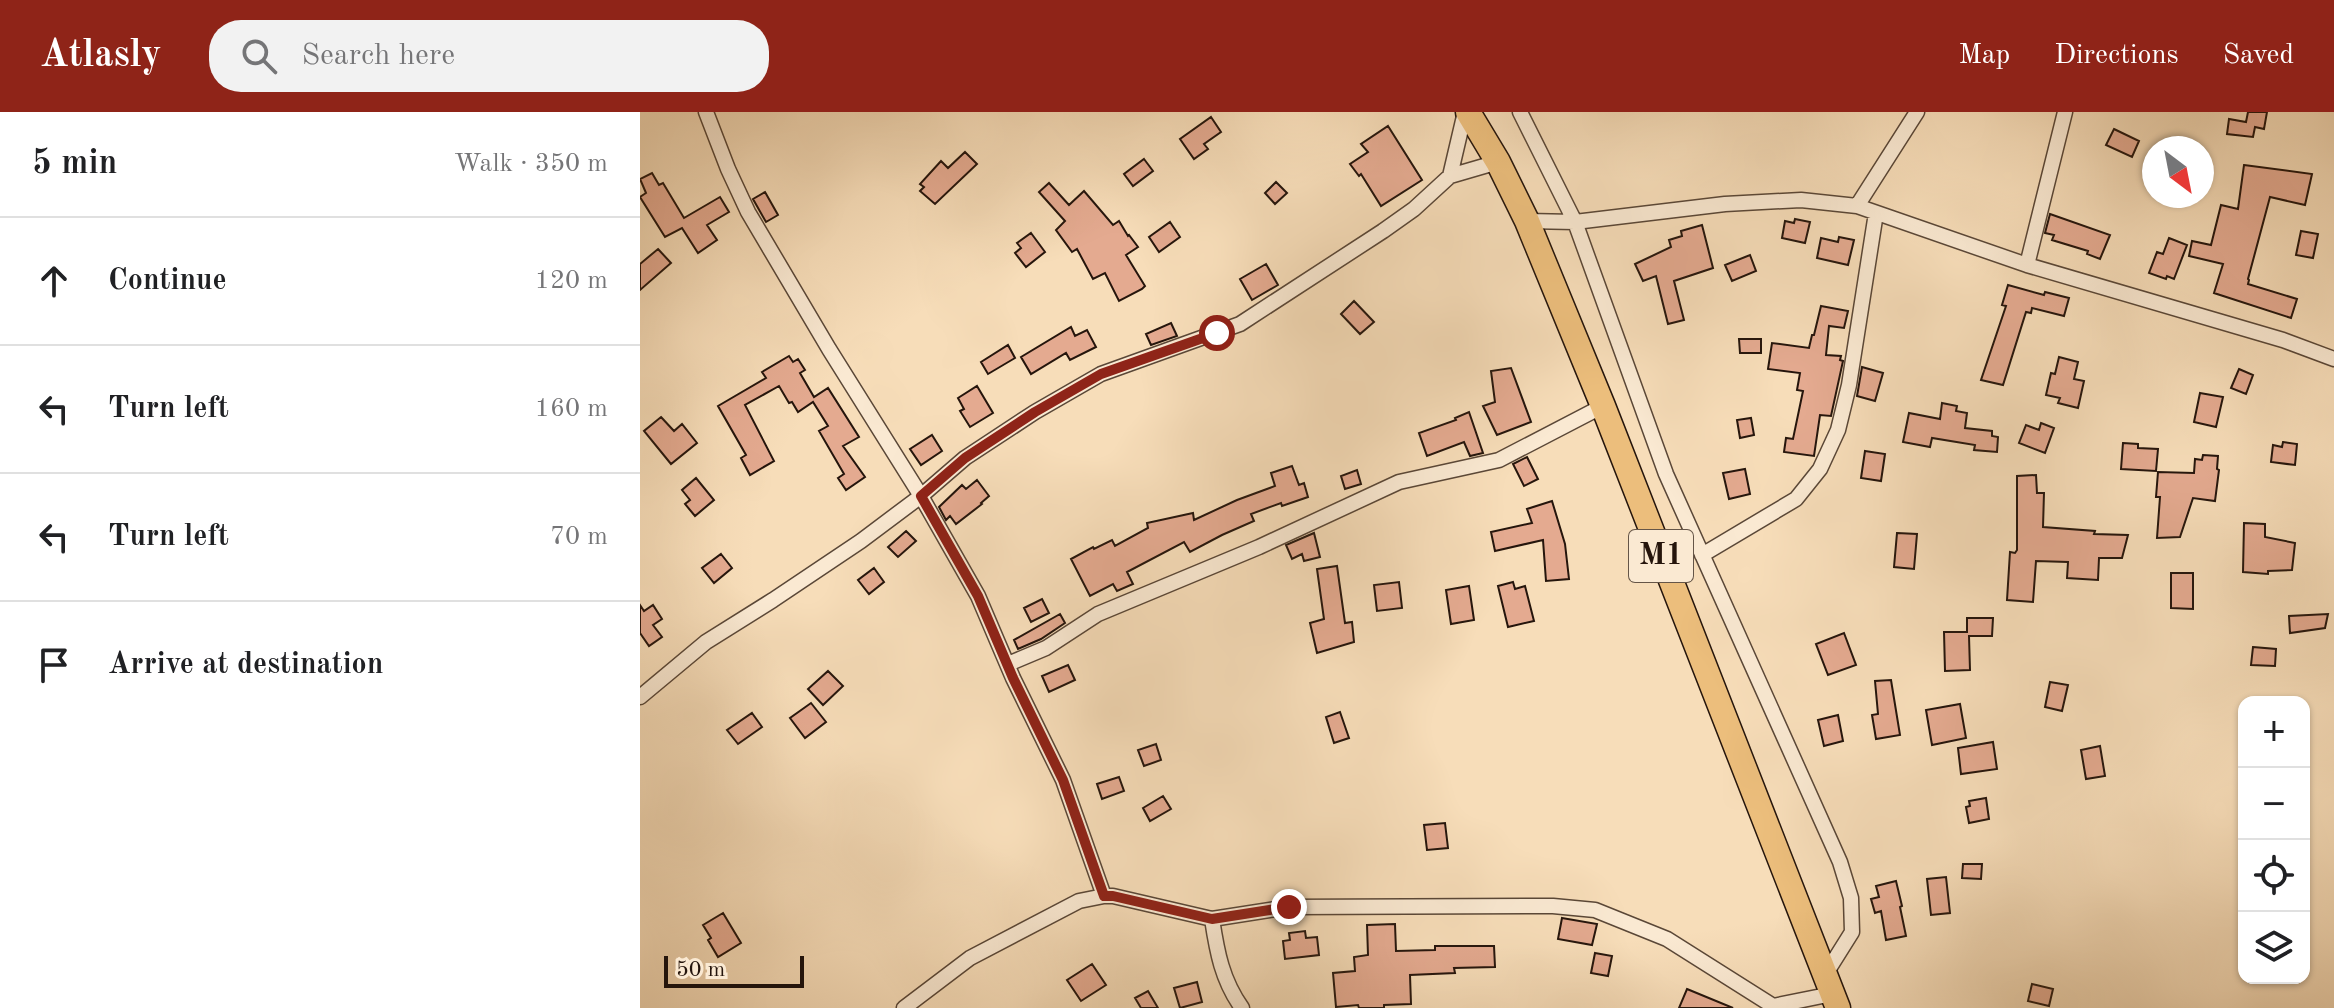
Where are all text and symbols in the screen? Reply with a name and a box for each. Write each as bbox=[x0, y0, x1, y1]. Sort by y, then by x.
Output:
search box bbox=[209, 20, 769, 92]
icon: search bbox=[237, 34, 281, 78]
text: Atlasly bbox=[40, 37, 161, 75]
text: Search here bbox=[301, 41, 455, 71]
text: Map bbox=[1958, 42, 2010, 70]
text: Directions bbox=[2054, 42, 2179, 70]
text: Saved bbox=[2223, 42, 2294, 70]
north arrow bbox=[2142, 136, 2214, 208]
text: 5 min bbox=[32, 147, 117, 181]
text: Walk · 350 m bbox=[454, 151, 608, 177]
icon: ahead bbox=[32, 259, 76, 303]
text: Continue bbox=[108, 266, 227, 296]
text: 120 m bbox=[535, 268, 608, 294]
route start bbox=[1199, 315, 1235, 351]
icon: left bbox=[32, 387, 76, 431]
text: Turn left bbox=[108, 394, 229, 424]
text: 160 m bbox=[535, 396, 608, 422]
icon: left bbox=[32, 515, 76, 559]
text: Turn left bbox=[108, 522, 229, 552]
text: 70 m bbox=[550, 524, 608, 550]
road number: M1 bbox=[1629, 530, 1693, 582]
icon: arrive bbox=[32, 643, 76, 687]
text: Arrive at destination bbox=[108, 650, 383, 680]
map controls bbox=[2238, 696, 2310, 984]
button: + bbox=[2238, 696, 2310, 768]
button: − bbox=[2238, 768, 2310, 840]
button: locate bbox=[2238, 840, 2310, 912]
route end bbox=[1271, 889, 1307, 925]
button: layers bbox=[2238, 912, 2310, 984]
scale bar bbox=[664, 952, 804, 988]
text: 50 m bbox=[676, 959, 725, 981]

